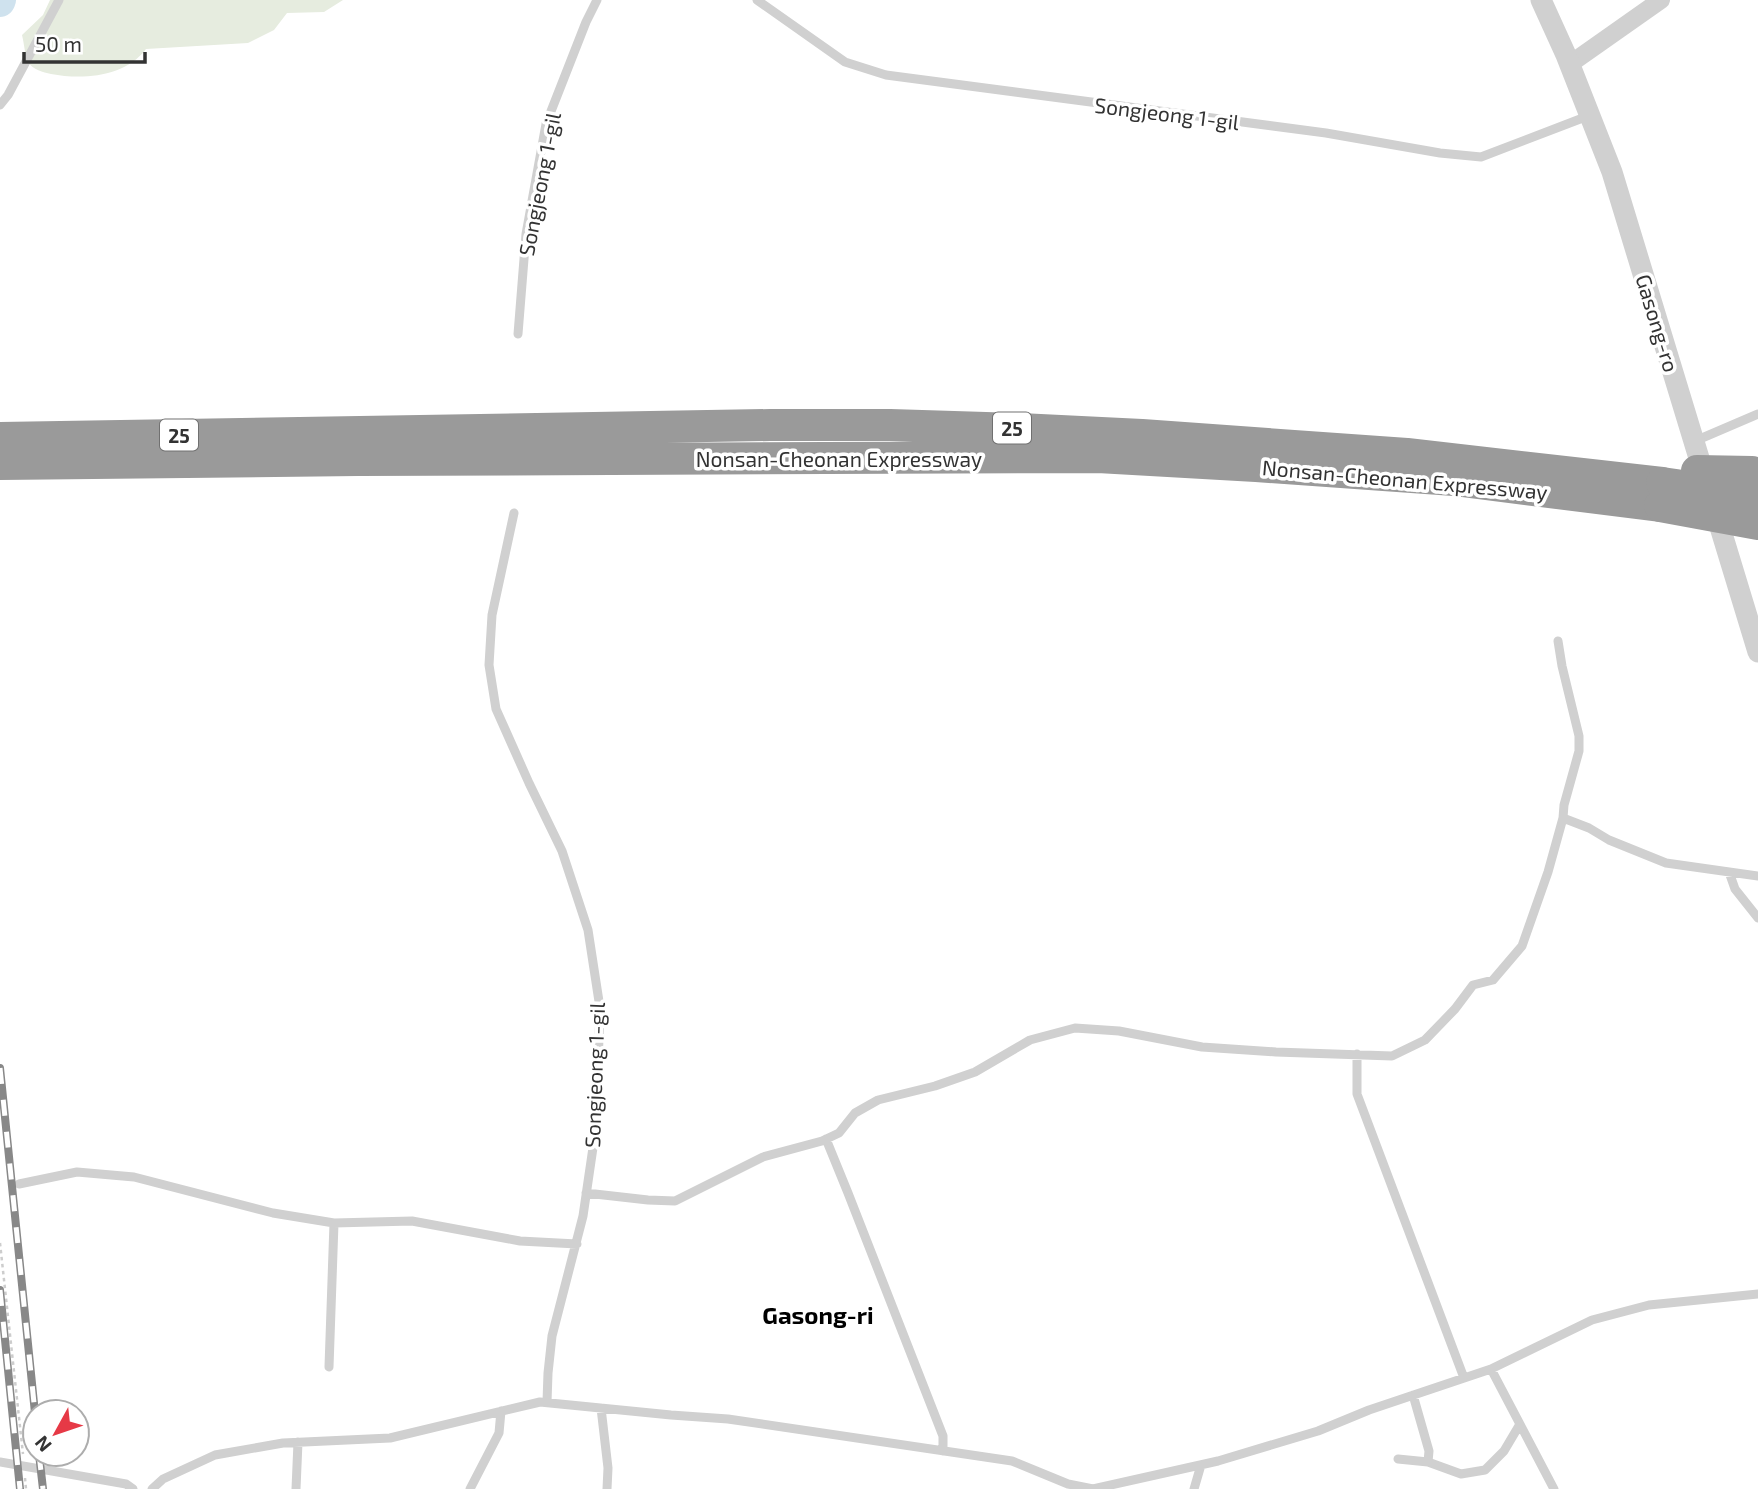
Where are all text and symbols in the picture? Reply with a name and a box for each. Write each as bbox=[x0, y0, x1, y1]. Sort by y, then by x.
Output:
scale bar bbox=[24, 21, 145, 65]
text: 50 m bbox=[35, 31, 82, 56]
street label: Songjeong 1-gil bbox=[1093, 92, 1242, 135]
street label: Songjeong 1-gil bbox=[513, 109, 566, 258]
street label: Gasong-ro bbox=[1631, 271, 1685, 375]
road number: 25 bbox=[993, 412, 1031, 444]
road number: 25 bbox=[160, 420, 198, 450]
street label: Nonsan-Cheonan Expressway bbox=[696, 446, 982, 471]
street label: Nonsan-Cheonan Expressway bbox=[1261, 454, 1549, 504]
street label: Songjeong 1-gil bbox=[579, 1001, 610, 1148]
district label: Gasong-ri bbox=[762, 1300, 874, 1329]
north arrow bbox=[21, 1398, 91, 1468]
text: N bbox=[29, 1432, 56, 1457]

